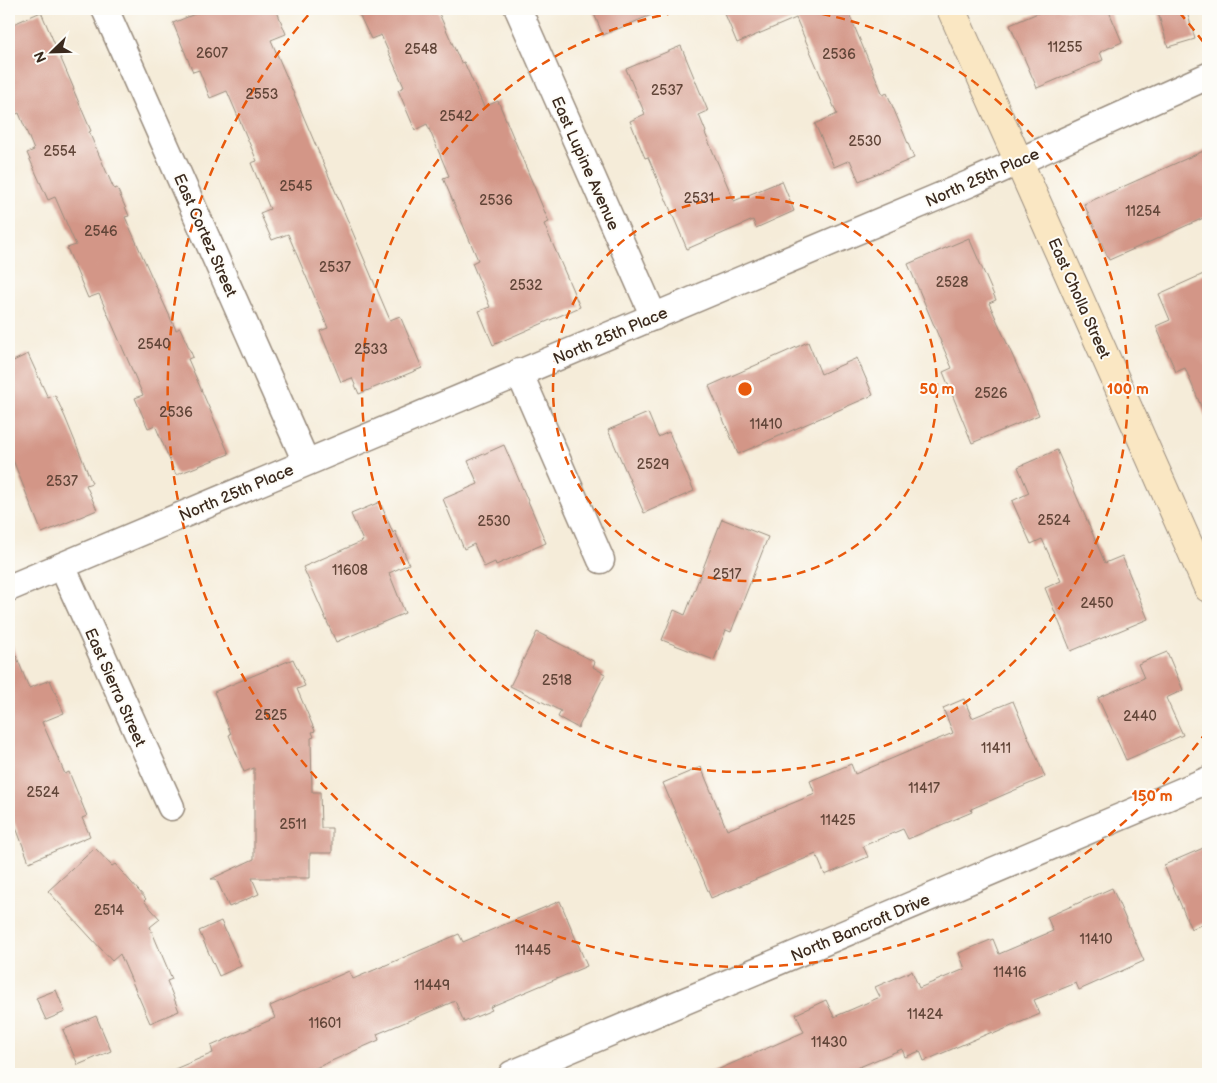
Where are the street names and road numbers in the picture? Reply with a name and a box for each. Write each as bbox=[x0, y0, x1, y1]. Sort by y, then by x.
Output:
street label: East Lupine Avenue bbox=[547, 94, 623, 234]
street label: North 25th Place bbox=[923, 145, 1043, 212]
street label: East Cortez Street bbox=[169, 171, 240, 300]
street label: East Cholla Street bbox=[1043, 235, 1114, 362]
street label: North 25th Place bbox=[551, 304, 671, 369]
street label: North 25th Place bbox=[177, 461, 297, 526]
street label: East Sierra Street bbox=[80, 625, 149, 750]
street label: North Bancroft Drive bbox=[788, 890, 933, 966]

